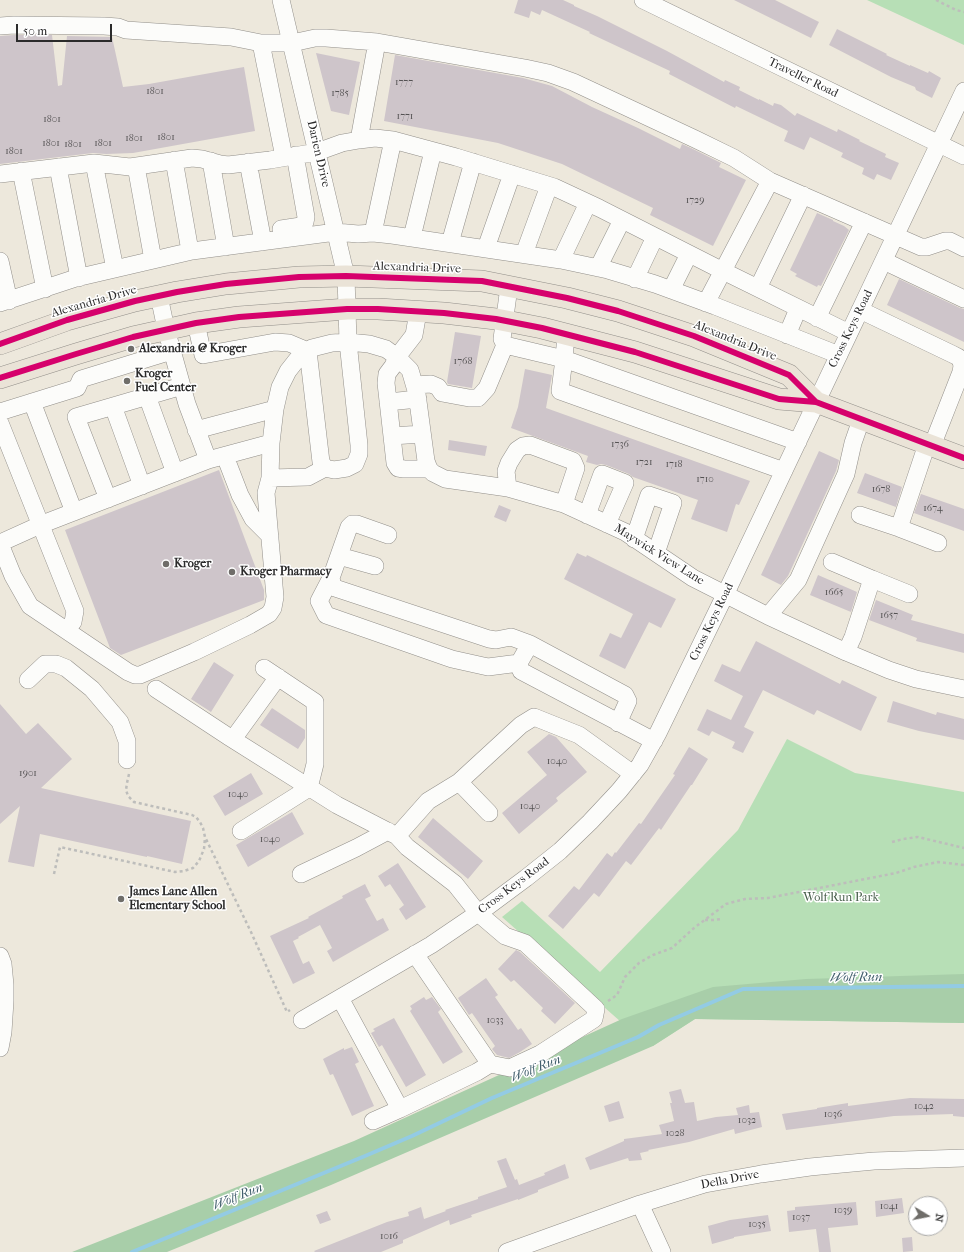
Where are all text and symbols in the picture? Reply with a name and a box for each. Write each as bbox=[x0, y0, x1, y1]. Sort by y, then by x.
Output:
scale bar bbox=[18, 16, 114, 42]
text: 50 m bbox=[23, 24, 47, 38]
street label: Traveller Road bbox=[766, 55, 840, 101]
house number: 1777 bbox=[395, 77, 413, 89]
house number: 1801 bbox=[146, 86, 164, 98]
house number: 1785 bbox=[331, 88, 349, 100]
house number: 1771 bbox=[397, 111, 413, 123]
house number: 1801 bbox=[43, 114, 61, 126]
street label: Darien Drive bbox=[303, 119, 333, 189]
house number: 1801 bbox=[157, 132, 175, 144]
house number: 1801 bbox=[125, 133, 143, 145]
house number: 1801 bbox=[42, 138, 60, 150]
house number: 1801 bbox=[94, 138, 112, 150]
house number: 1801 bbox=[64, 139, 82, 151]
house number: 1801 bbox=[5, 146, 23, 158]
house number: 1729 bbox=[686, 195, 704, 207]
street label: Alexandria Drive bbox=[373, 259, 461, 277]
street label: Alexandria Drive bbox=[50, 283, 138, 321]
street label: Cross Keys Road bbox=[826, 288, 876, 370]
street label: Alexandria Drive bbox=[691, 318, 779, 364]
place label: Alexandria @ Kroger bbox=[139, 342, 247, 356]
marker: Alexandria @ Kroger bbox=[126, 344, 136, 354]
house number: 1768 bbox=[454, 356, 472, 368]
place label: Kroger Fuel Center bbox=[135, 367, 196, 395]
marker: Kroger Fuel Center bbox=[122, 376, 132, 386]
house number: 1736 bbox=[611, 439, 629, 451]
house number: 1721 bbox=[635, 457, 653, 469]
house number: 1718 bbox=[666, 459, 682, 471]
house number: 1710 bbox=[696, 474, 714, 486]
house number: 1678 bbox=[872, 484, 890, 496]
house number: 1674 bbox=[923, 503, 943, 515]
street label: Maywick View Lane bbox=[611, 521, 707, 589]
place label: Kroger bbox=[174, 557, 211, 571]
marker: Kroger bbox=[161, 559, 171, 569]
place label: Kroger Pharmacy bbox=[240, 565, 332, 579]
marker: Kroger Pharmacy bbox=[227, 567, 237, 577]
street label: Cross Keys Road bbox=[687, 581, 737, 663]
house number: 1665 bbox=[825, 587, 843, 599]
house number: 1657 bbox=[880, 610, 898, 622]
house number: 1040 bbox=[547, 756, 567, 768]
house number: 1901 bbox=[19, 768, 37, 780]
house number: 1040 bbox=[228, 789, 248, 801]
house number: 1040 bbox=[520, 801, 540, 813]
house number: 1040 bbox=[260, 834, 280, 846]
street label: Cross Keys Road bbox=[476, 855, 552, 917]
place label: James Lane Allen Elementary School bbox=[129, 885, 226, 913]
park label: Wolf Run Park bbox=[803, 891, 879, 905]
marker: James Lane Allen Elementary School bbox=[116, 894, 126, 904]
water label: Wolf Run bbox=[830, 970, 882, 986]
house number: 1033 bbox=[486, 1015, 504, 1027]
water label: Wolf Run bbox=[509, 1052, 563, 1086]
house number: 1042 bbox=[914, 1101, 934, 1113]
house number: 1036 bbox=[824, 1109, 842, 1121]
house number: 1032 bbox=[738, 1115, 756, 1127]
house number: 1028 bbox=[665, 1128, 685, 1140]
street label: Della Drive bbox=[700, 1167, 760, 1193]
water label: Wolf Run bbox=[211, 1180, 265, 1214]
north arrow bbox=[908, 1196, 948, 1236]
house number: 1041 bbox=[880, 1201, 898, 1213]
house number: 1039 bbox=[834, 1205, 852, 1217]
house number: 1037 bbox=[792, 1212, 810, 1224]
text: N bbox=[932, 1213, 946, 1223]
house number: 1035 bbox=[748, 1219, 766, 1231]
house number: 1016 bbox=[380, 1231, 398, 1243]

